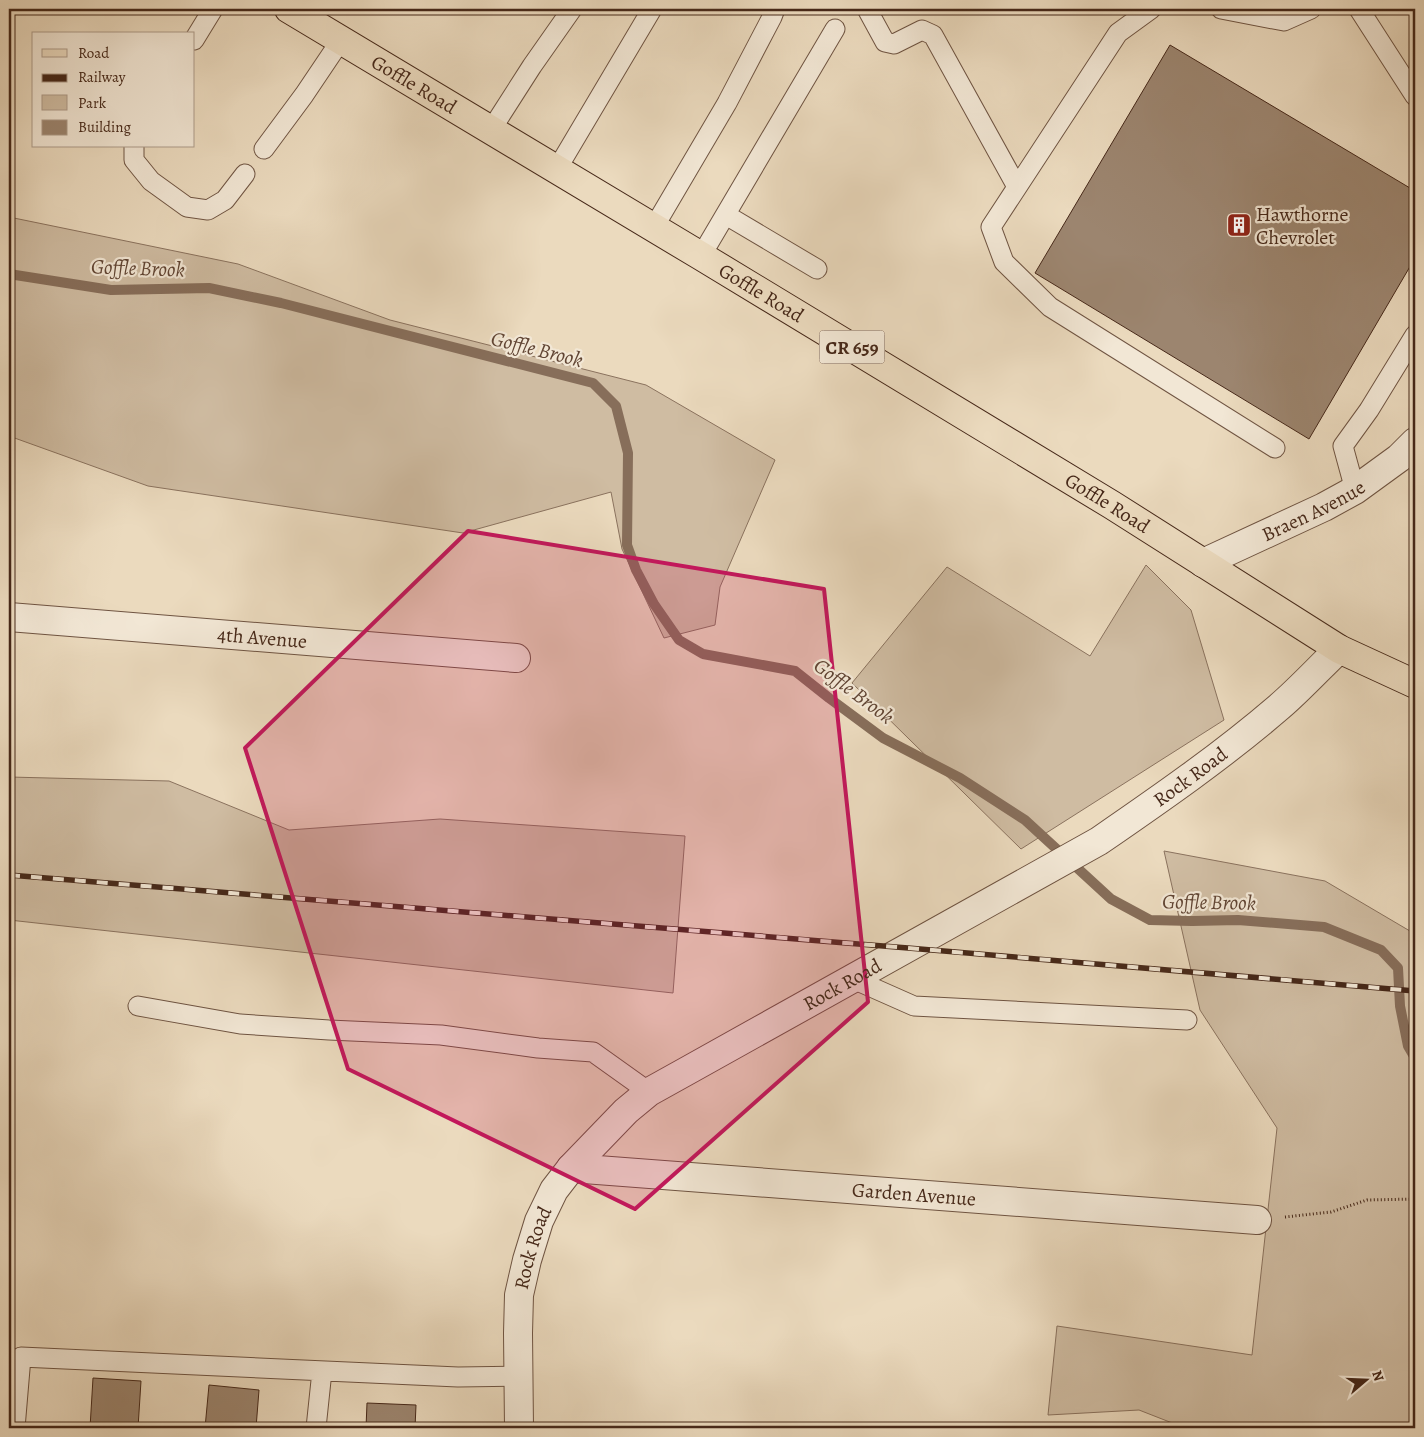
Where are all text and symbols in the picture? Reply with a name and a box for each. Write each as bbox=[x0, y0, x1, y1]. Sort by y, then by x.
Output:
legend bbox=[32, 32, 195, 148]
text: Road bbox=[78, 43, 110, 63]
street label: Goffle Road bbox=[366, 48, 462, 121]
text: Railway bbox=[78, 67, 126, 87]
text: Park bbox=[78, 93, 107, 113]
text: Building bbox=[78, 117, 131, 137]
place label: Hawthorne Chevrolet bbox=[1256, 201, 1349, 251]
building icon: Hawthorne Chevrolet bbox=[1226, 212, 1252, 238]
water label: Goffle Brook bbox=[91, 252, 185, 284]
street label: Goffle Road bbox=[714, 257, 809, 329]
water label: Goffle Brook bbox=[488, 324, 586, 374]
road number: CR 659 bbox=[820, 331, 884, 364]
street label: Goffle Road bbox=[1060, 467, 1155, 540]
street label: Braen Avenue bbox=[1257, 474, 1371, 548]
street label: 4th Avenue bbox=[216, 621, 308, 655]
water label: Goffle Brook bbox=[808, 652, 900, 730]
street label: Rock Road bbox=[1148, 741, 1233, 813]
water label: Goffle Brook bbox=[1162, 887, 1256, 917]
street label: Rock Road bbox=[798, 952, 886, 1017]
street label: Garden Avenue bbox=[851, 1176, 977, 1213]
street label: Rock Road bbox=[508, 1202, 558, 1292]
north arrow bbox=[1342, 1354, 1392, 1404]
text: N bbox=[1367, 1368, 1388, 1384]

